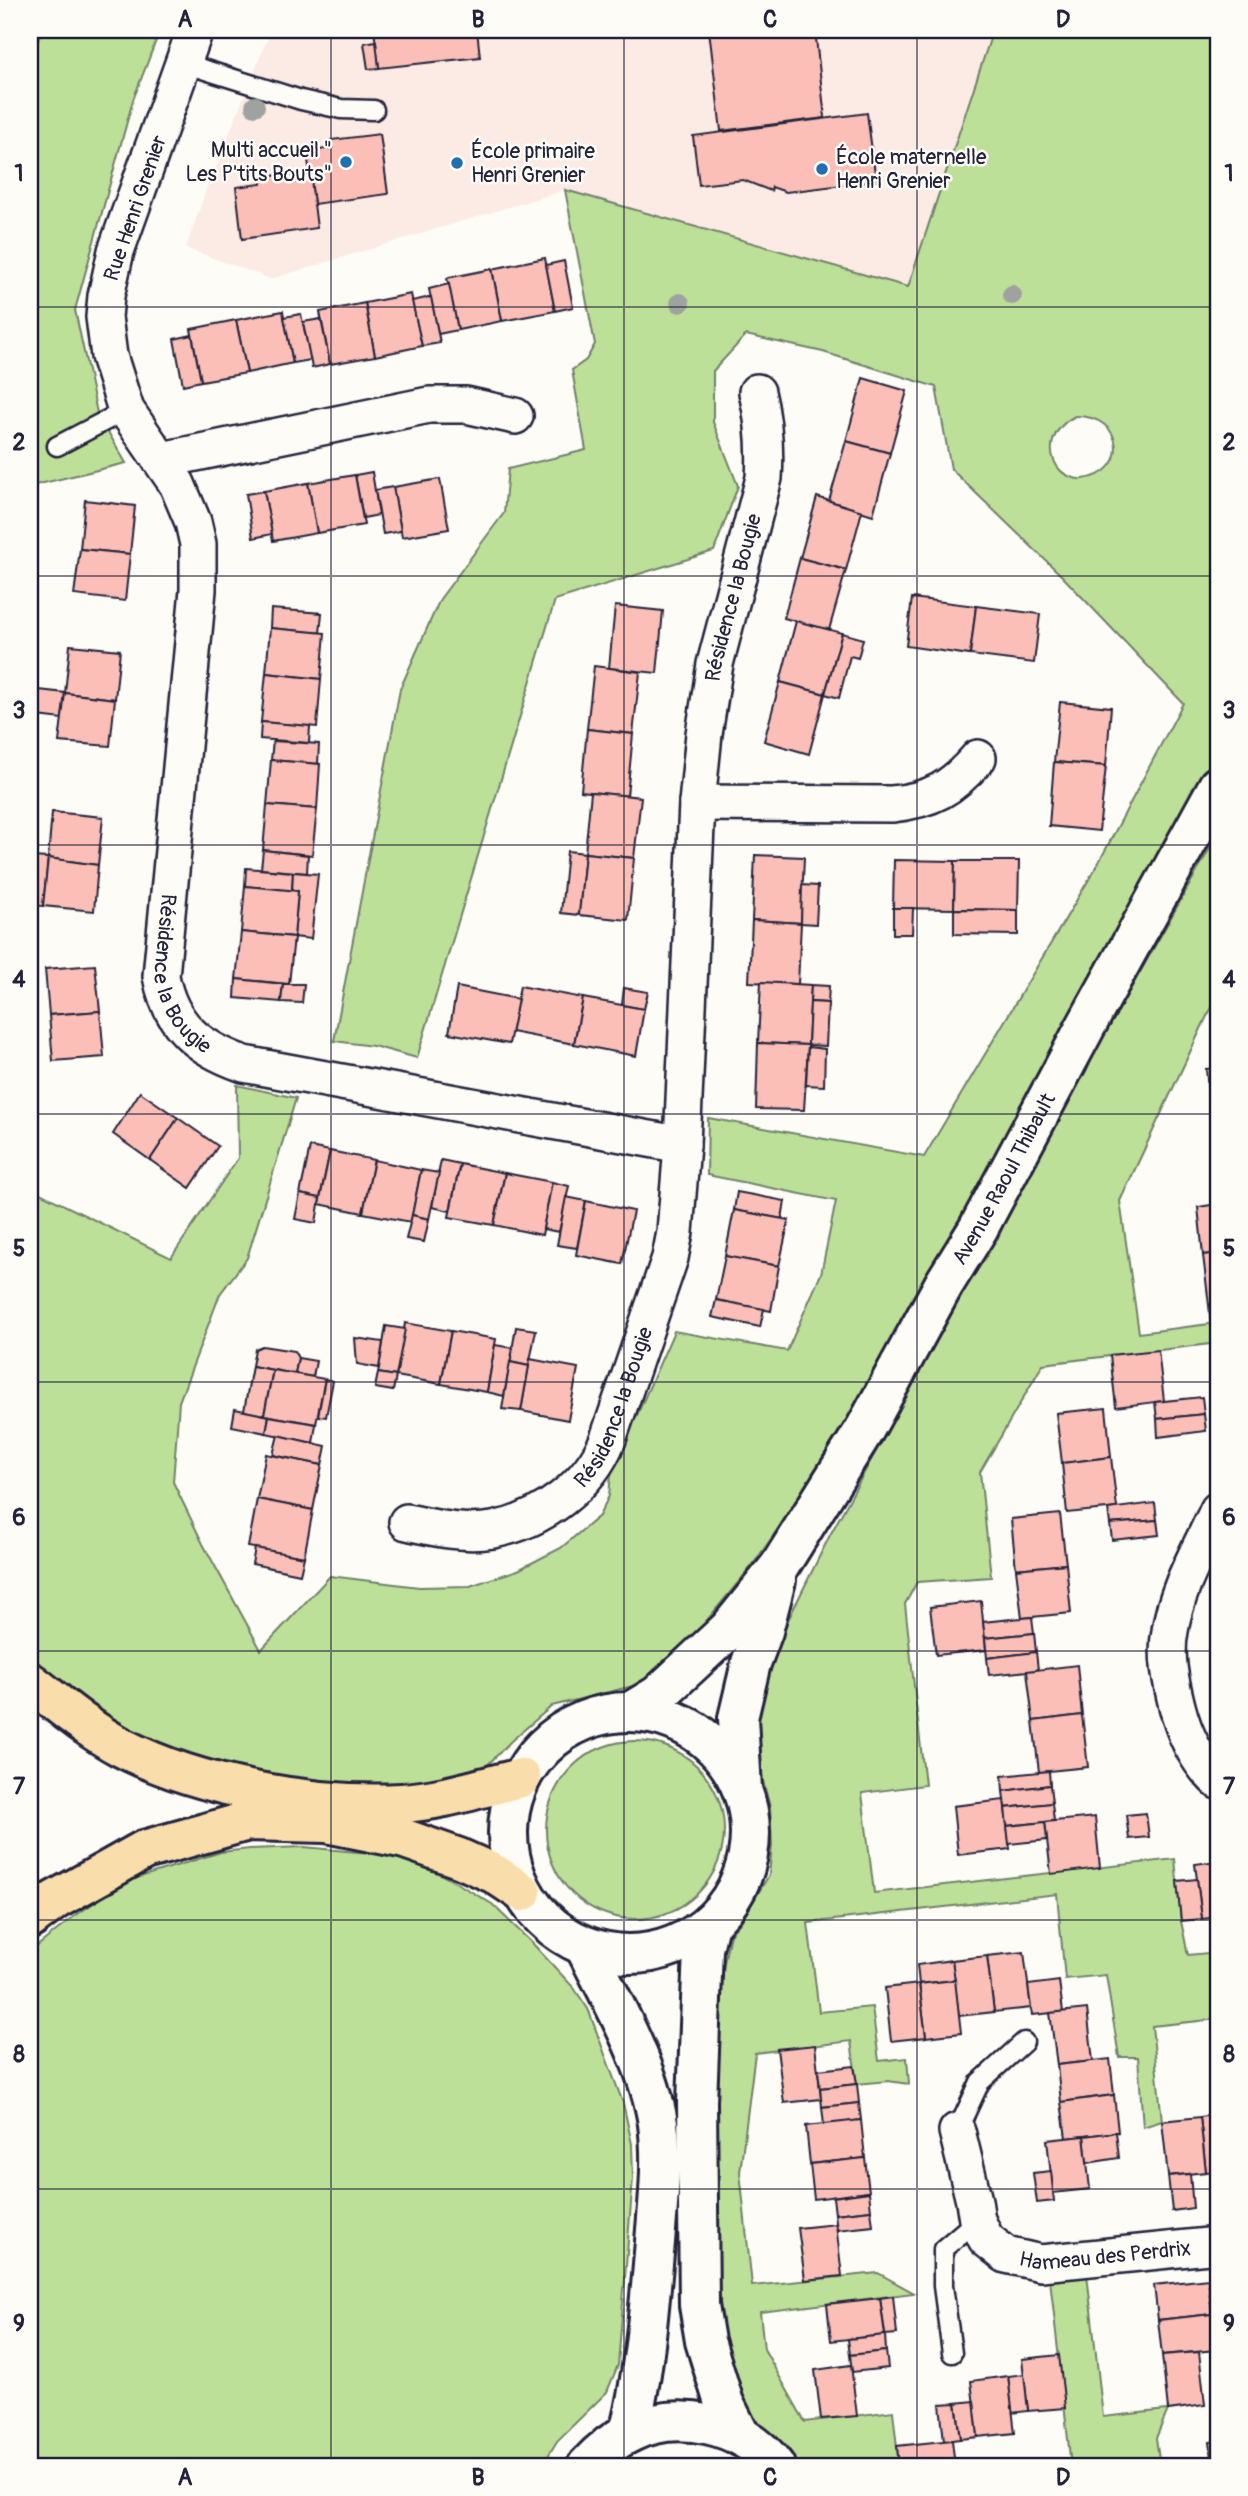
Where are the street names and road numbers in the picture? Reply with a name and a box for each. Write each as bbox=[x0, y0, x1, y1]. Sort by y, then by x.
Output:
street label: Rue Henri Grenier bbox=[98, 131, 173, 284]
street label: Résidence la Bougie bbox=[699, 510, 768, 683]
street label: Résidence la Bougie bbox=[147, 893, 217, 1060]
street label: Avenue Raoul Thibault bbox=[946, 1088, 1062, 1270]
street label: Résidence la Bougie bbox=[569, 1323, 660, 1494]
street label: Hameau des Perdrix bbox=[1016, 2235, 1192, 2277]

